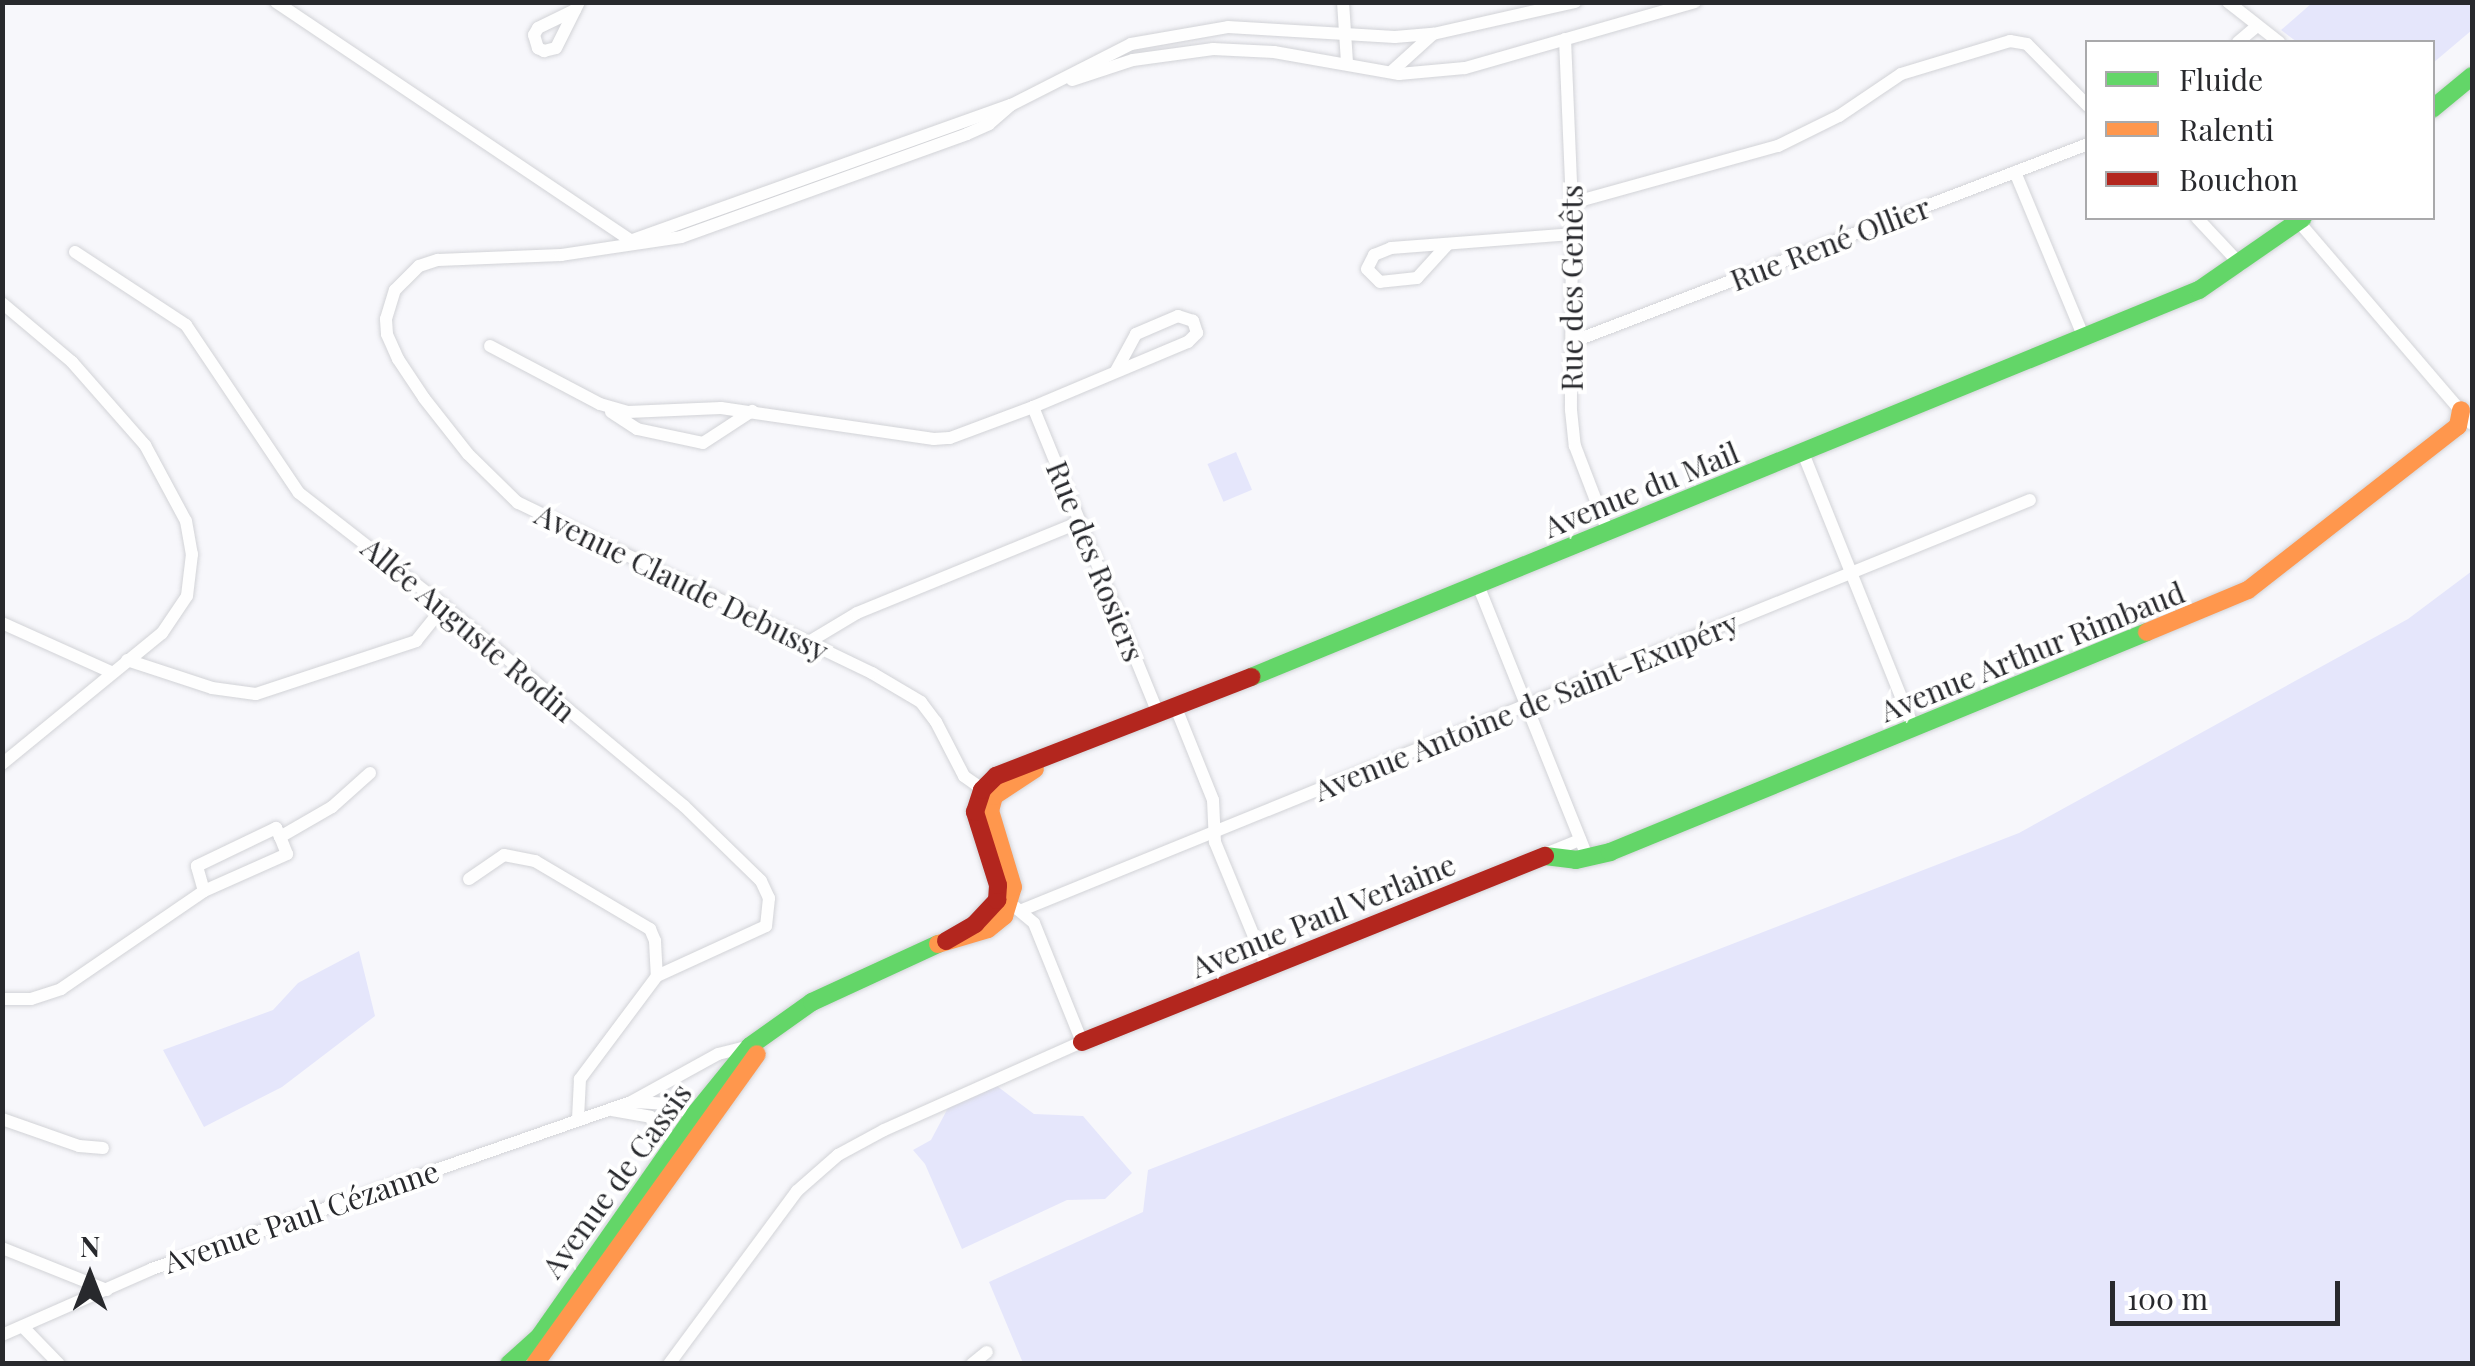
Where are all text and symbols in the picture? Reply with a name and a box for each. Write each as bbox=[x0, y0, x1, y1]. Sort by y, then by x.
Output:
legend bbox=[2085, 40, 2435, 220]
text: Fluide bbox=[2179, 59, 2263, 99]
text: Ralenti bbox=[2179, 109, 2274, 149]
text: Bouchon bbox=[2179, 159, 2298, 199]
street label: Rue des Genêts bbox=[1553, 185, 1589, 391]
street label: Rue René Ollier bbox=[1725, 188, 1935, 298]
street label: Avenue du Mail bbox=[1538, 434, 1744, 544]
street label: Rue des Rosiers bbox=[1039, 455, 1153, 667]
street label: Avenue Claude Debussy bbox=[530, 495, 834, 669]
street label: Allée Auguste Rodin bbox=[354, 529, 584, 729]
street label: Avenue Arthur Rimbaud bbox=[1874, 573, 2190, 729]
street label: Avenue Antoine de Saint-Exupéry bbox=[1308, 604, 1744, 808]
street label: Avenue Paul Verlaine bbox=[1185, 845, 1461, 985]
street label: Avenue de Cassis bbox=[534, 1076, 698, 1284]
street label: Avenue Paul Cézanne bbox=[159, 1152, 443, 1280]
north arrow bbox=[40, 1226, 140, 1326]
text: N bbox=[80, 1227, 100, 1264]
scale bar bbox=[2115, 1261, 2345, 1323]
text: 100 m bbox=[2127, 1278, 2208, 1318]

